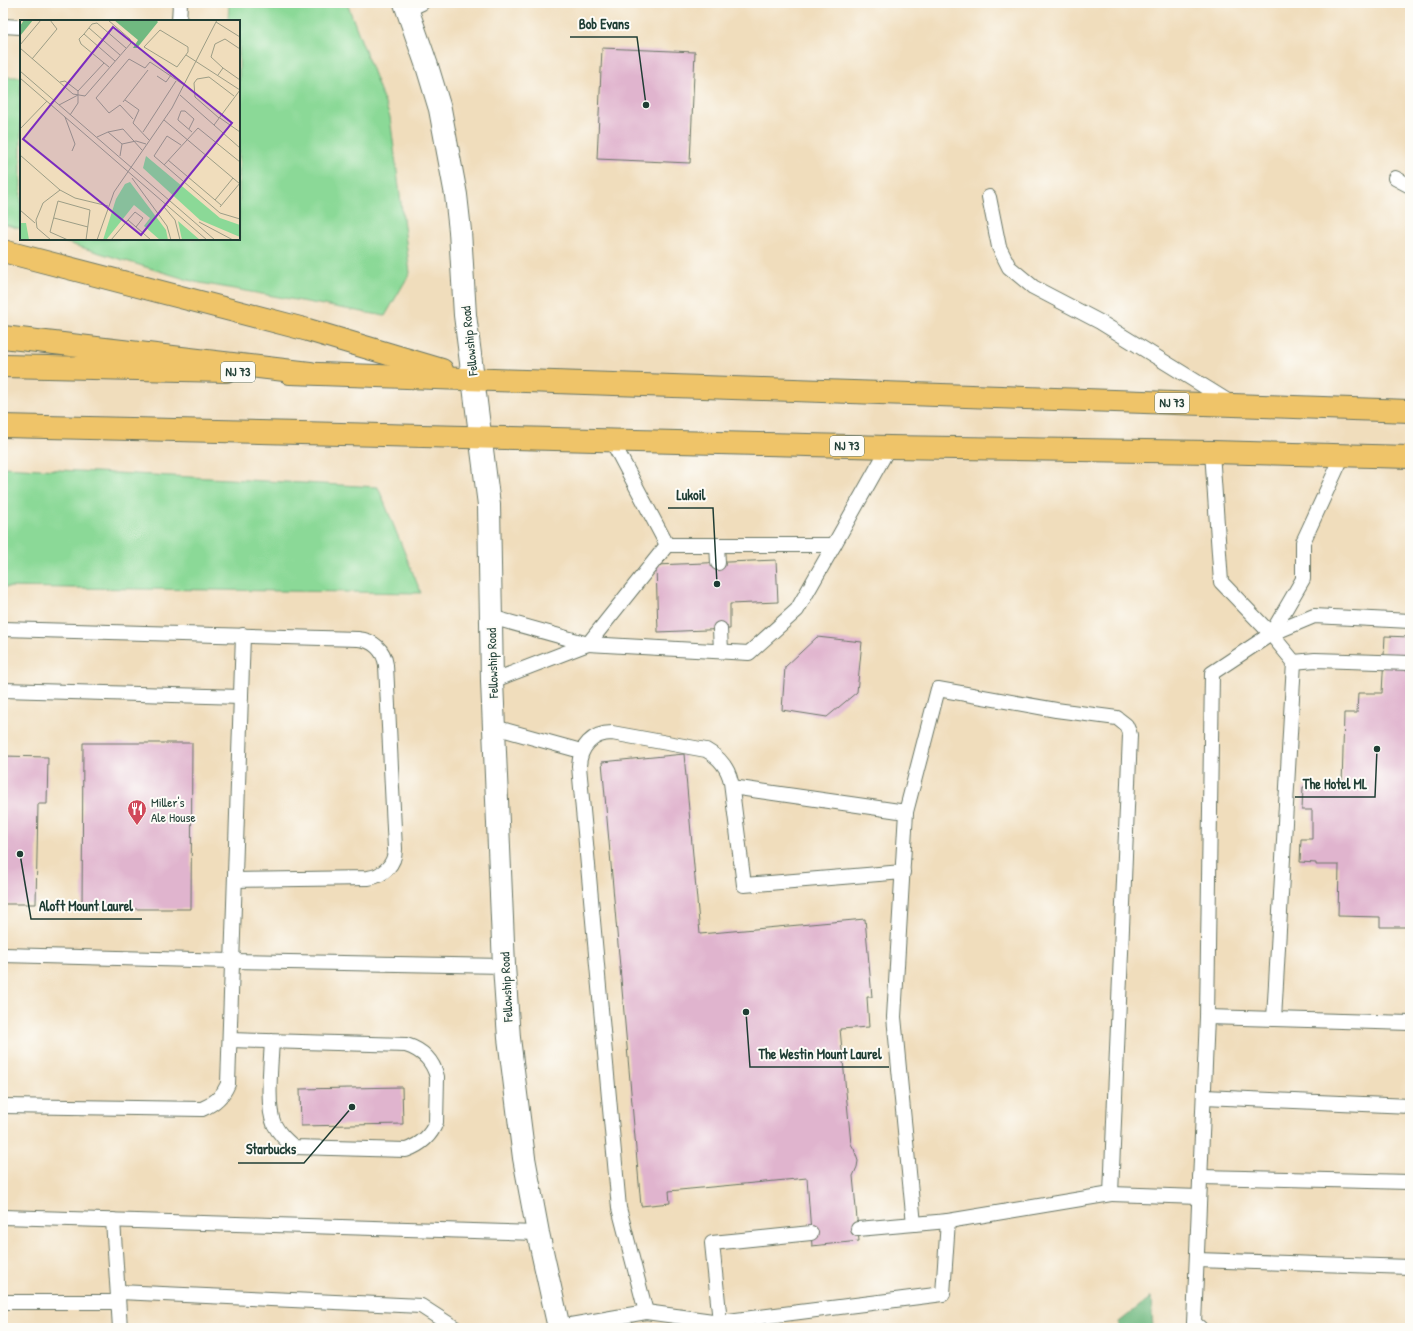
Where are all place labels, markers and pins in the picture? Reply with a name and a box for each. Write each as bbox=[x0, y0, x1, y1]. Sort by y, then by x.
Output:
callout: Bob Evans bbox=[570, 11, 637, 37]
callout: Lukoil bbox=[668, 482, 713, 508]
callout: The Hotel ML bbox=[1295, 771, 1375, 797]
place label: Miller's Ale House bbox=[151, 793, 196, 826]
restaurant icon: Miller's Ale House bbox=[126, 798, 148, 826]
callout: Aloft Mount Laurel bbox=[31, 893, 142, 919]
callout: The Westin Mount Laurel bbox=[750, 1041, 889, 1067]
callout: Starbucks bbox=[238, 1137, 304, 1163]

